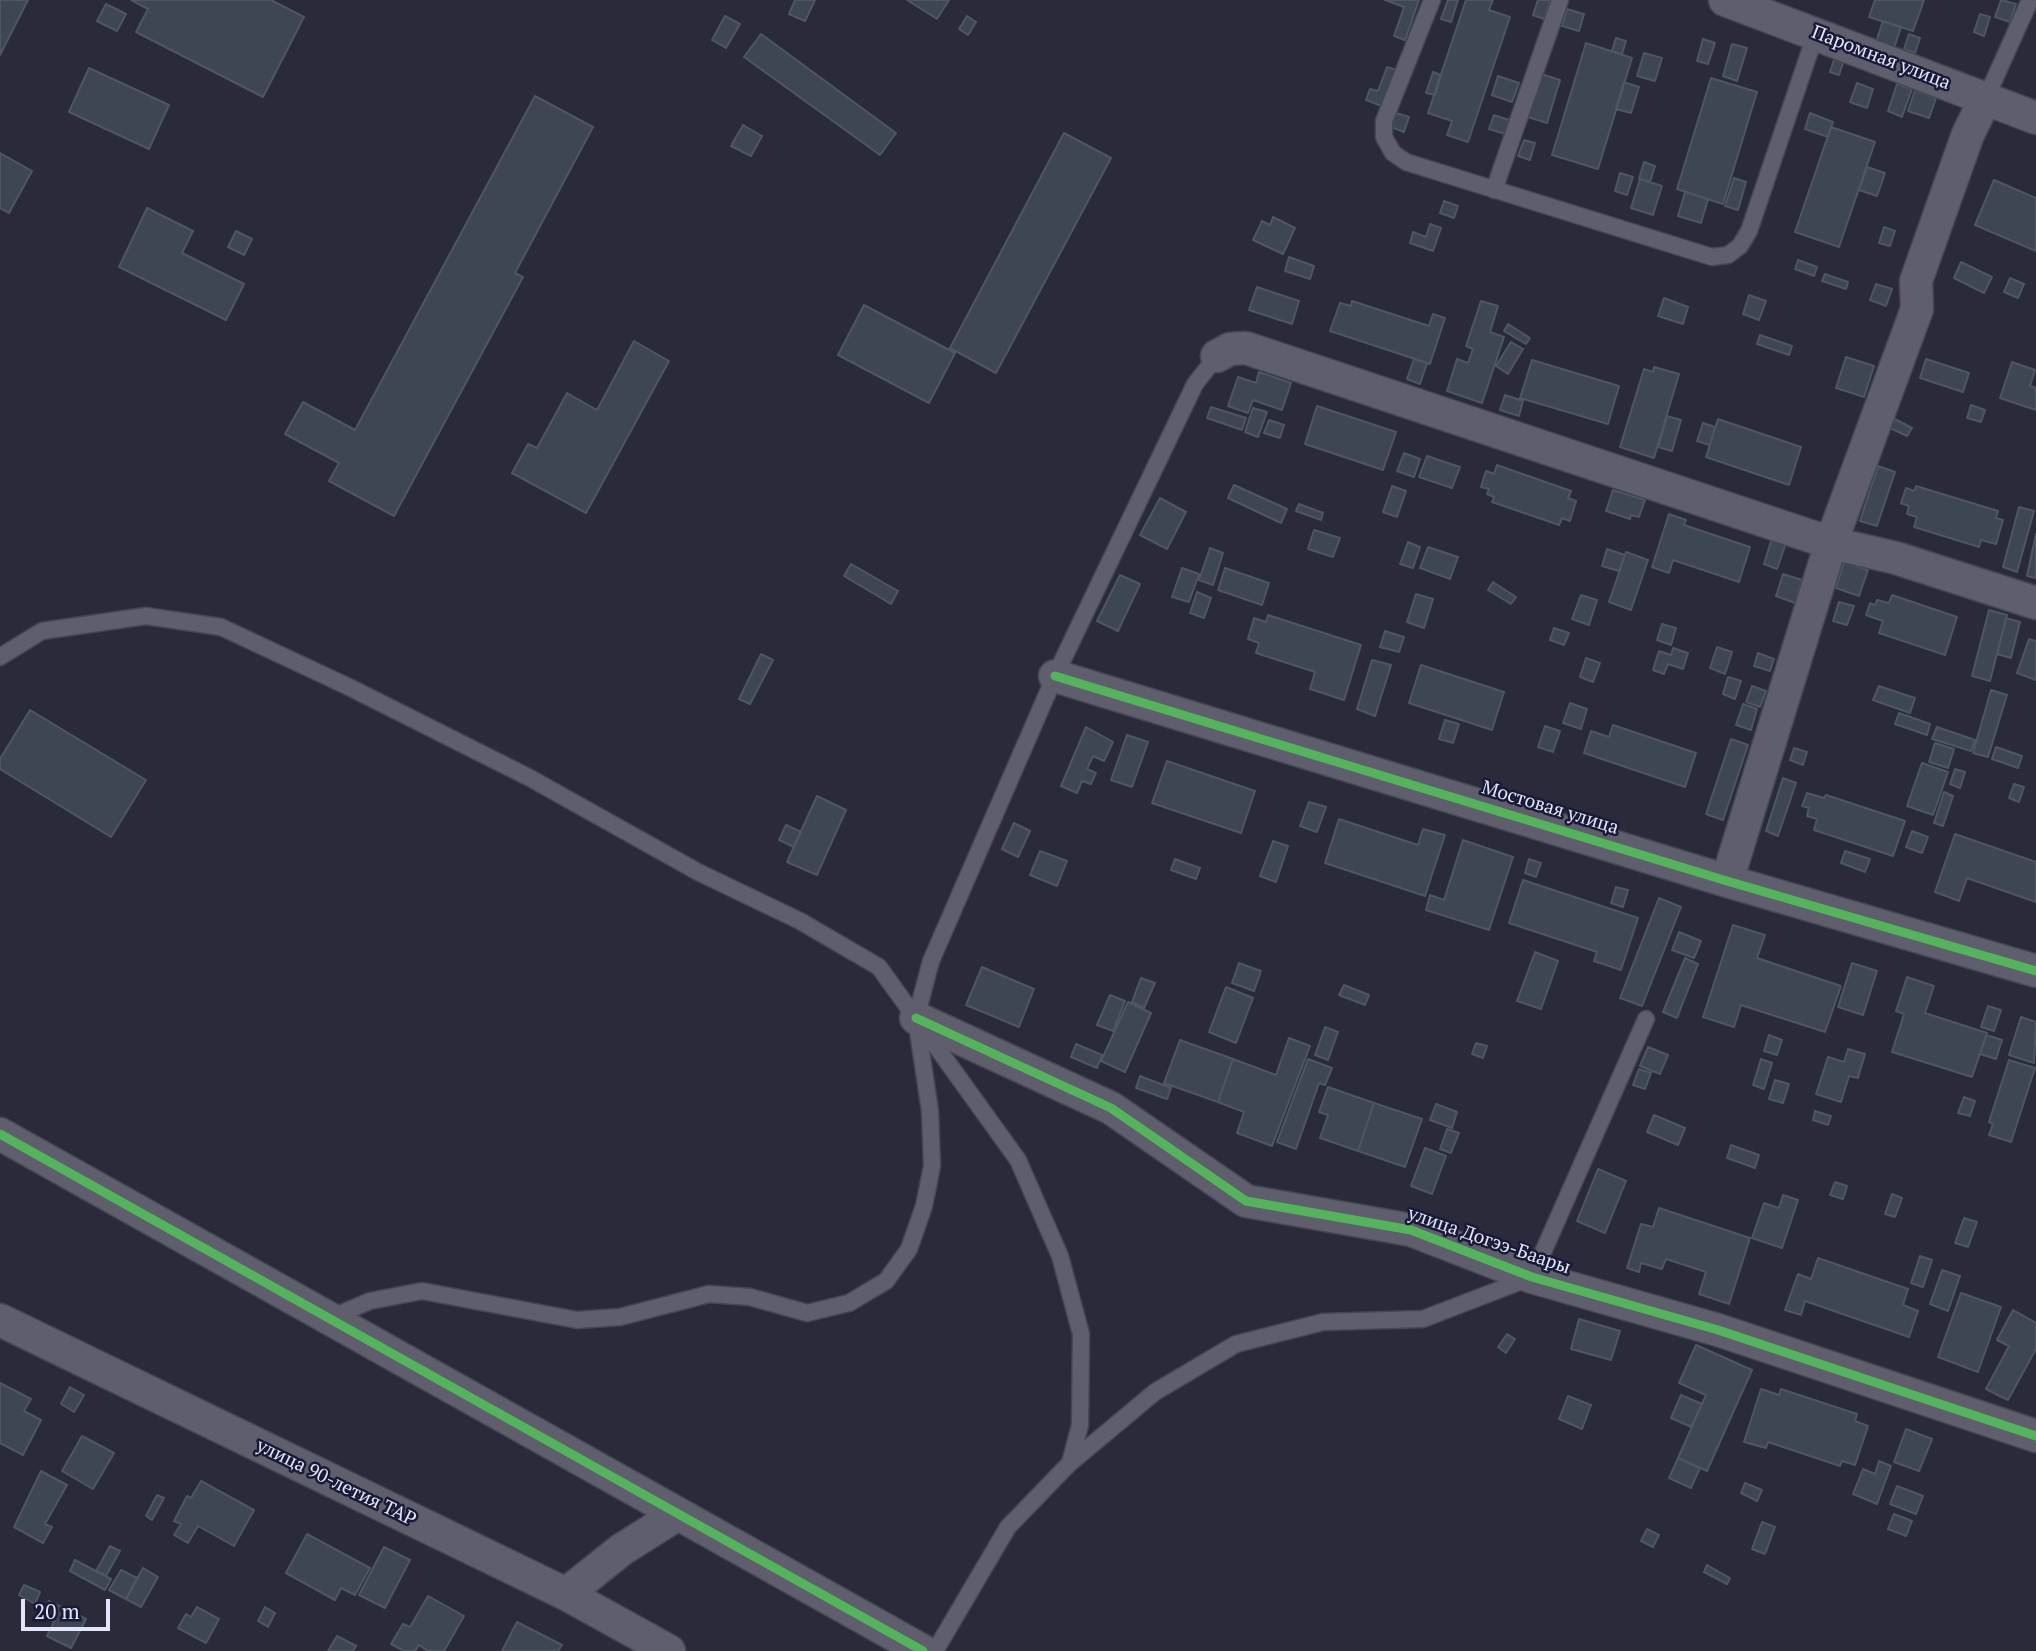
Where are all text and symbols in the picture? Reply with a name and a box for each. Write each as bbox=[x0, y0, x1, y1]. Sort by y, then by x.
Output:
street label: Паромная улица bbox=[1808, 21, 1954, 95]
street label: Мостовая улица bbox=[1479, 776, 1621, 840]
street label: улица Догээ-Баары bbox=[1405, 1202, 1573, 1280]
street label: улица 90-летия ТАР bbox=[252, 1434, 420, 1532]
scale bar bbox=[24, 1584, 114, 1628]
text: 20 m bbox=[34, 1597, 80, 1625]

